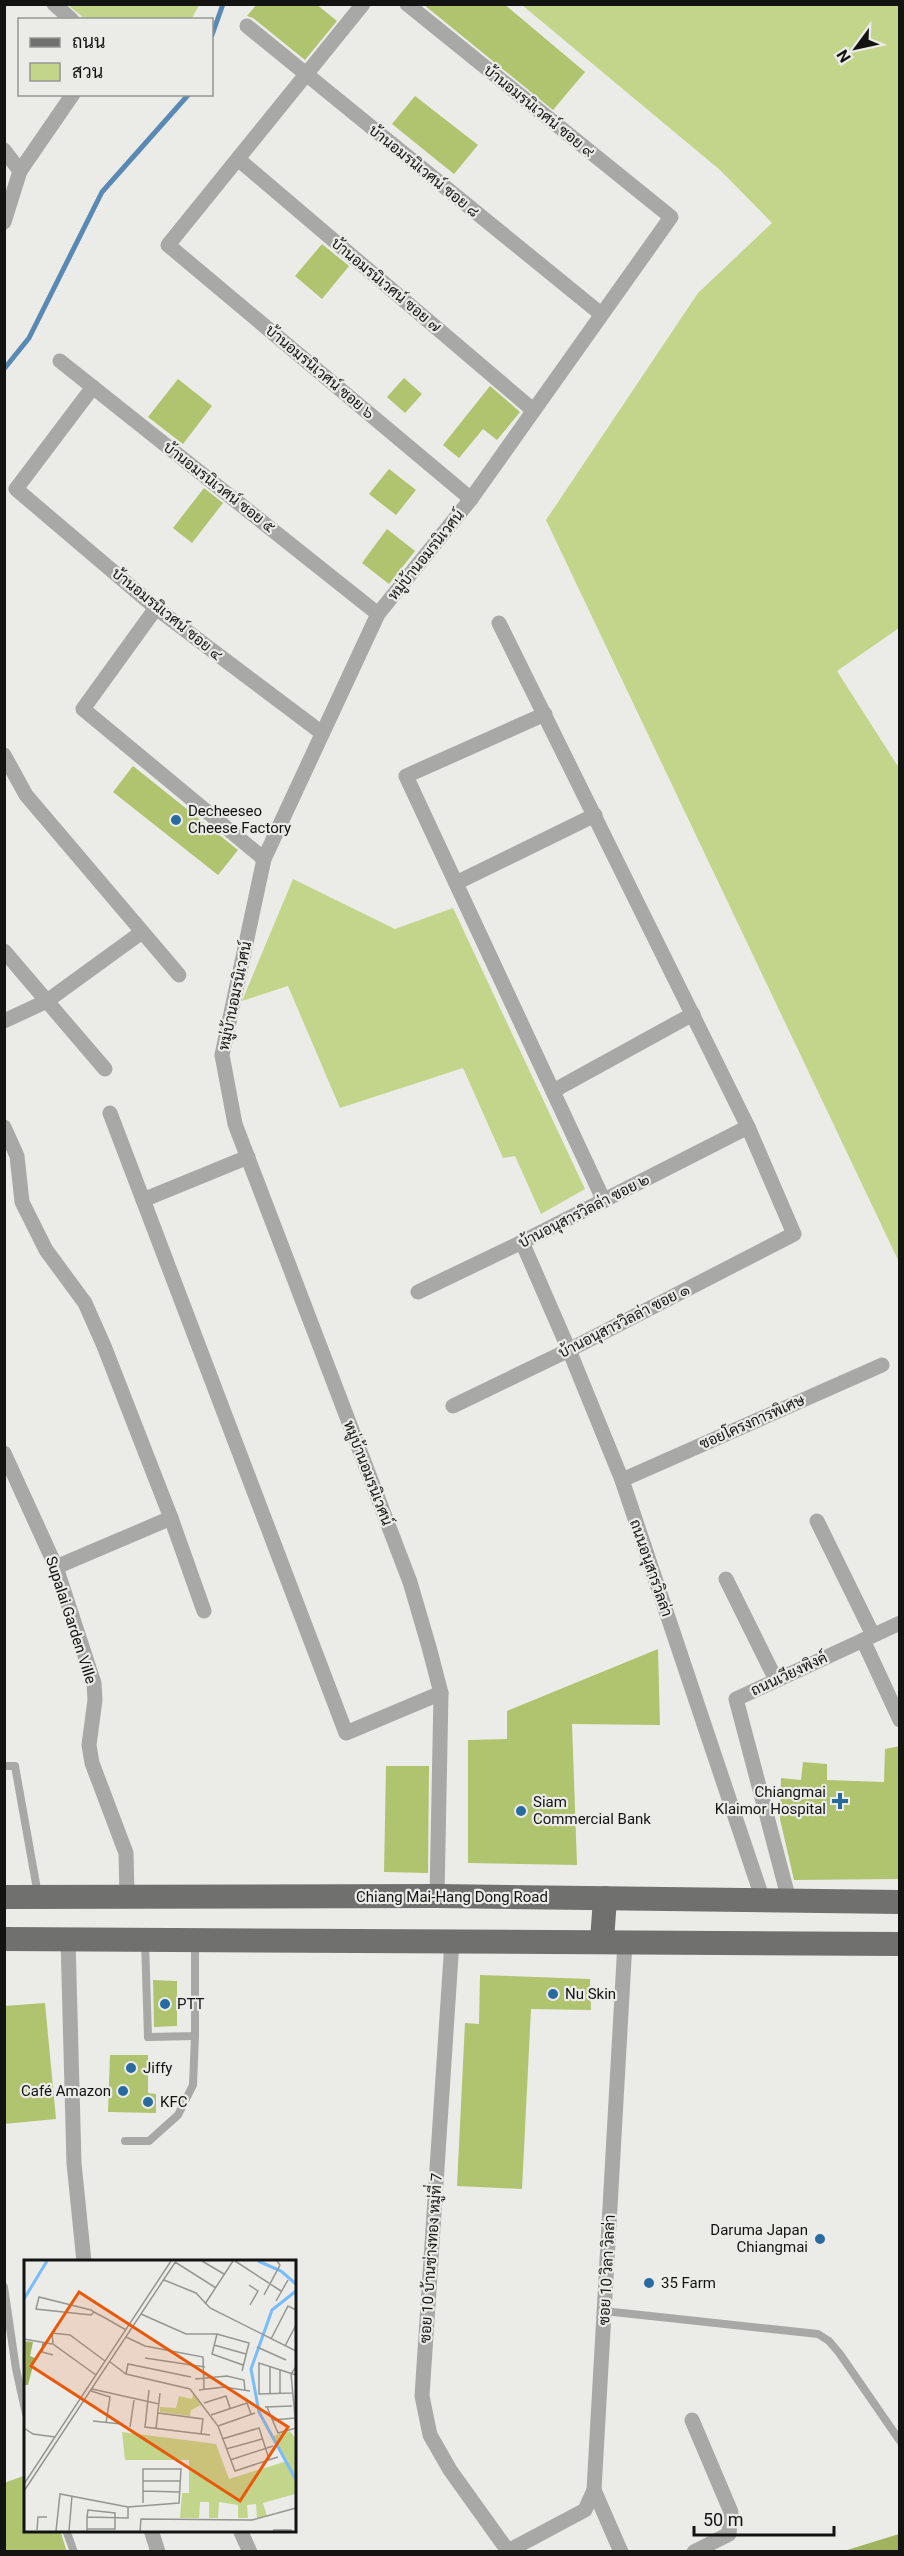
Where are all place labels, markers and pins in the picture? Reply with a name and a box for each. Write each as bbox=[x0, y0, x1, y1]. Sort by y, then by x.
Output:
place label: Decheeseo Cheese Factory bbox=[188, 802, 291, 837]
marker: Decheeseo Cheese Factory bbox=[169, 813, 183, 827]
place label: Chiangmai Klaimor Hospital bbox=[715, 1783, 826, 1818]
marker: Chiangmai Klaimor Hospital bbox=[831, 1792, 849, 1810]
place label: Siam Commercial Bank bbox=[533, 1793, 651, 1828]
marker: Siam Commercial Bank bbox=[514, 1804, 528, 1818]
place label: Nu Skin bbox=[565, 1985, 616, 2003]
marker: Nu Skin bbox=[546, 1987, 560, 2001]
place label: PTT bbox=[177, 1995, 205, 2013]
marker: PTT bbox=[158, 1997, 172, 2011]
place label: Jiffy bbox=[143, 2059, 172, 2077]
marker: Jiffy bbox=[124, 2061, 138, 2075]
place label: Café Amazon bbox=[21, 2082, 111, 2100]
marker: Café Amazon bbox=[116, 2084, 130, 2098]
place label: KFC bbox=[160, 2093, 188, 2111]
marker: KFC bbox=[141, 2095, 155, 2109]
place label: Daruma Japan Chiangmai bbox=[710, 2221, 808, 2256]
marker: Daruma Japan Chiangmai bbox=[813, 2232, 827, 2246]
place label: 35 Farm bbox=[661, 2274, 716, 2292]
marker: 35 Farm bbox=[642, 2276, 656, 2290]

